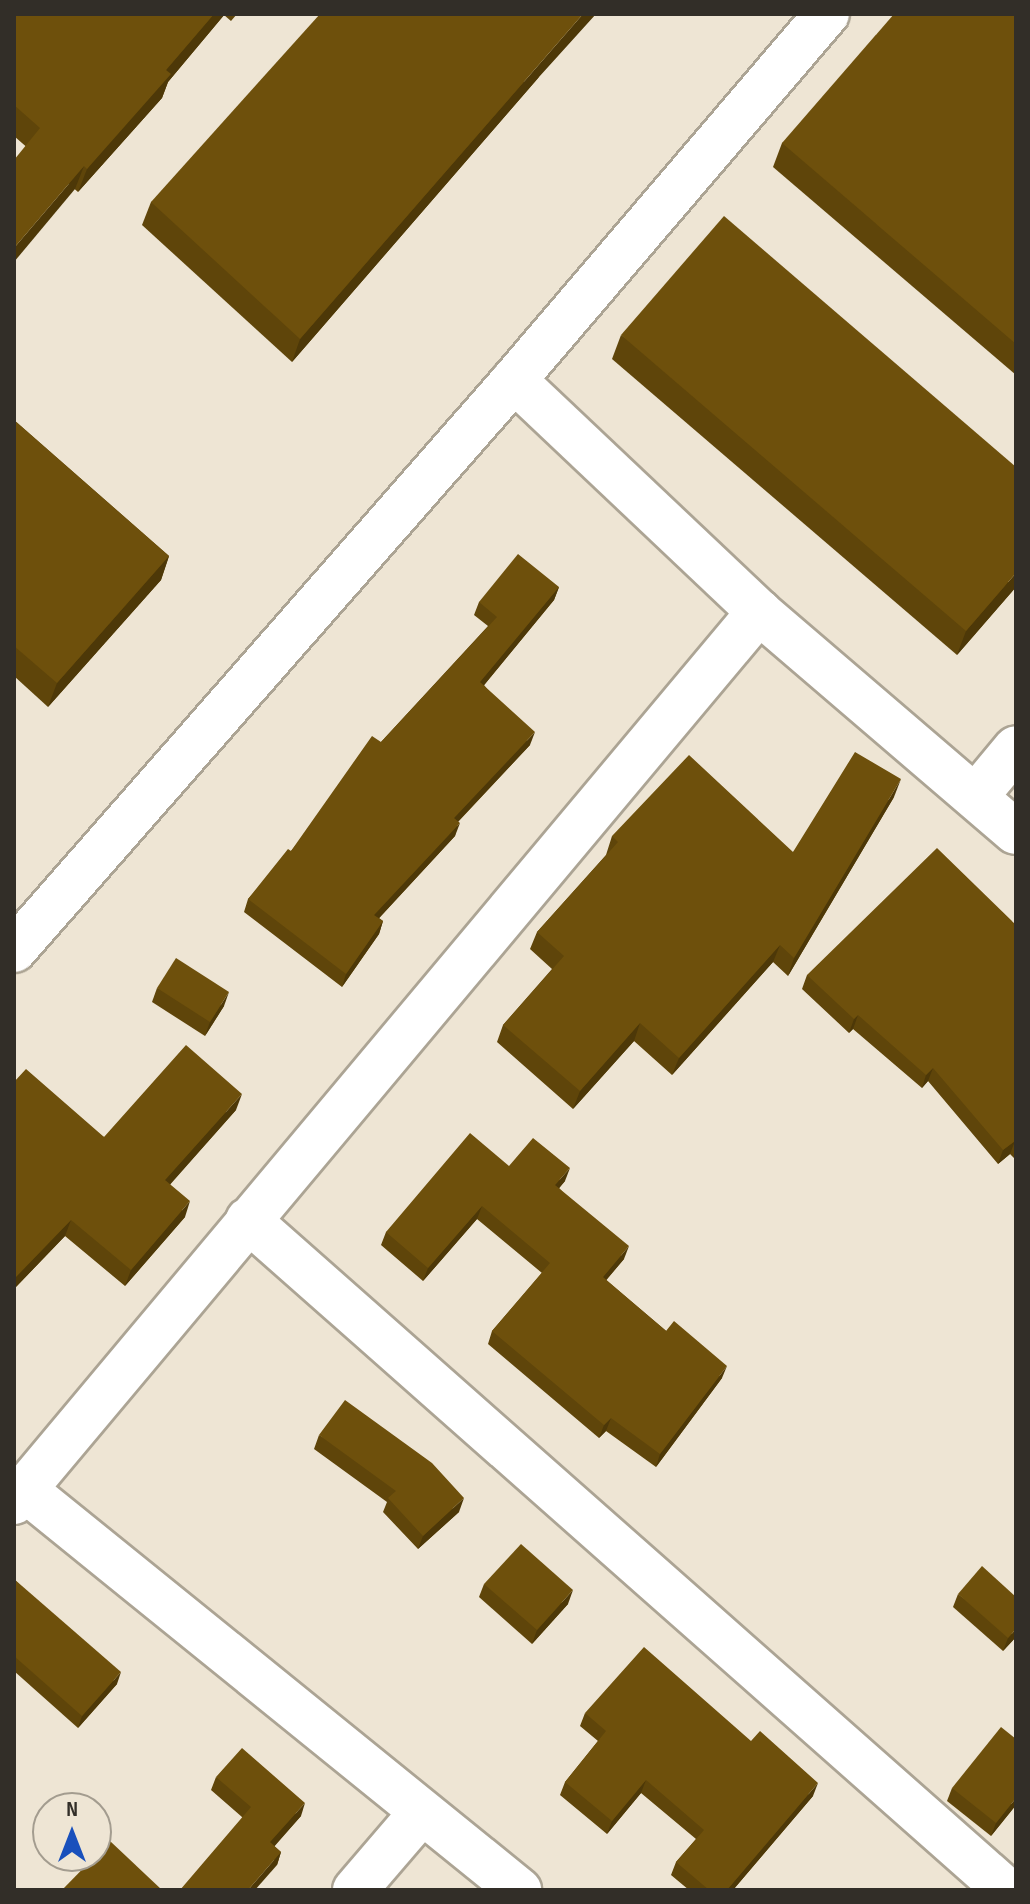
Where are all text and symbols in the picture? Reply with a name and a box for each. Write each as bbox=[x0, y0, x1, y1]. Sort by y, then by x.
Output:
north arrow bbox=[32, 1792, 112, 1872]
text: N bbox=[66, 1796, 78, 1823]

